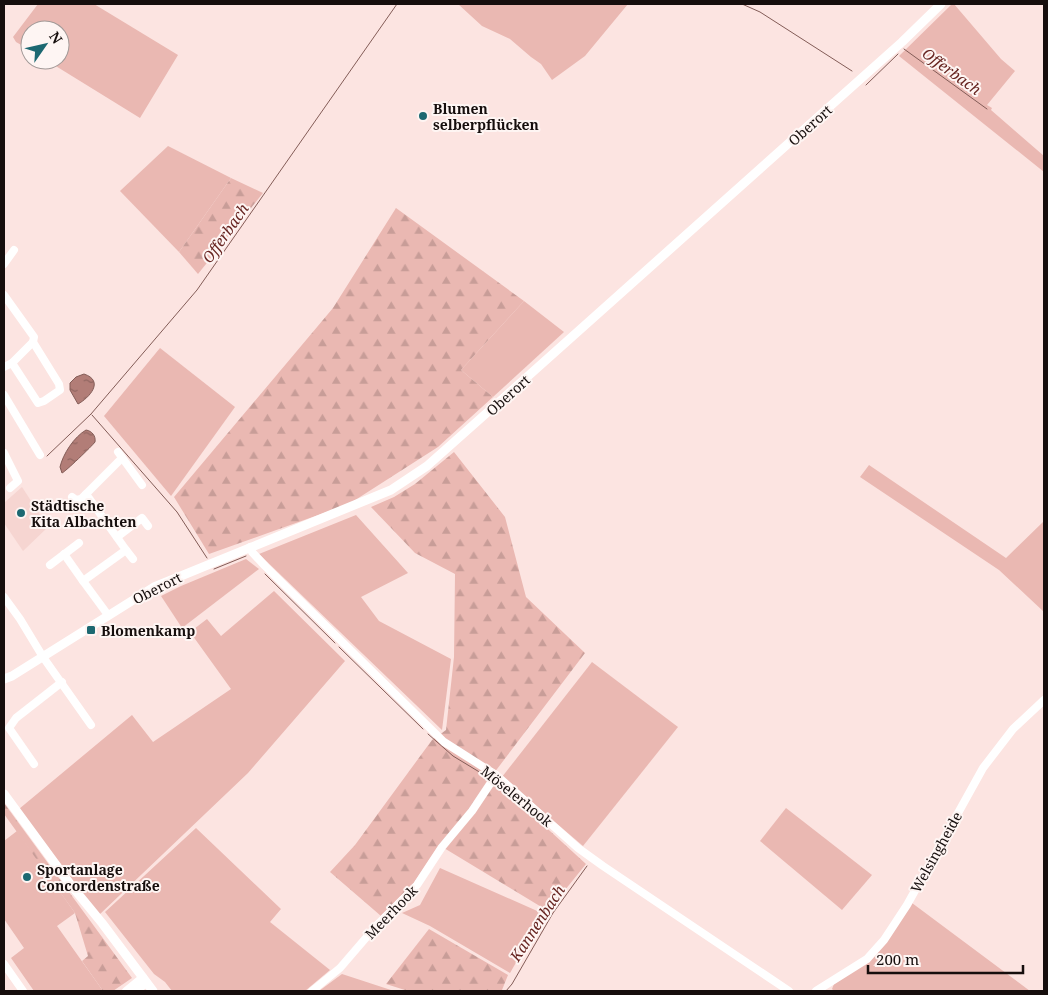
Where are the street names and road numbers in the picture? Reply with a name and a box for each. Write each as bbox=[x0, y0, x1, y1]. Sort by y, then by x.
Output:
street label: Oberort bbox=[784, 100, 836, 150]
street label: Oberort bbox=[482, 370, 534, 420]
street label: Oberort bbox=[129, 568, 185, 608]
street label: Möselerhook bbox=[477, 761, 557, 831]
street label: Welsingheide bbox=[906, 808, 966, 896]
street label: Meerhook bbox=[361, 880, 422, 943]

